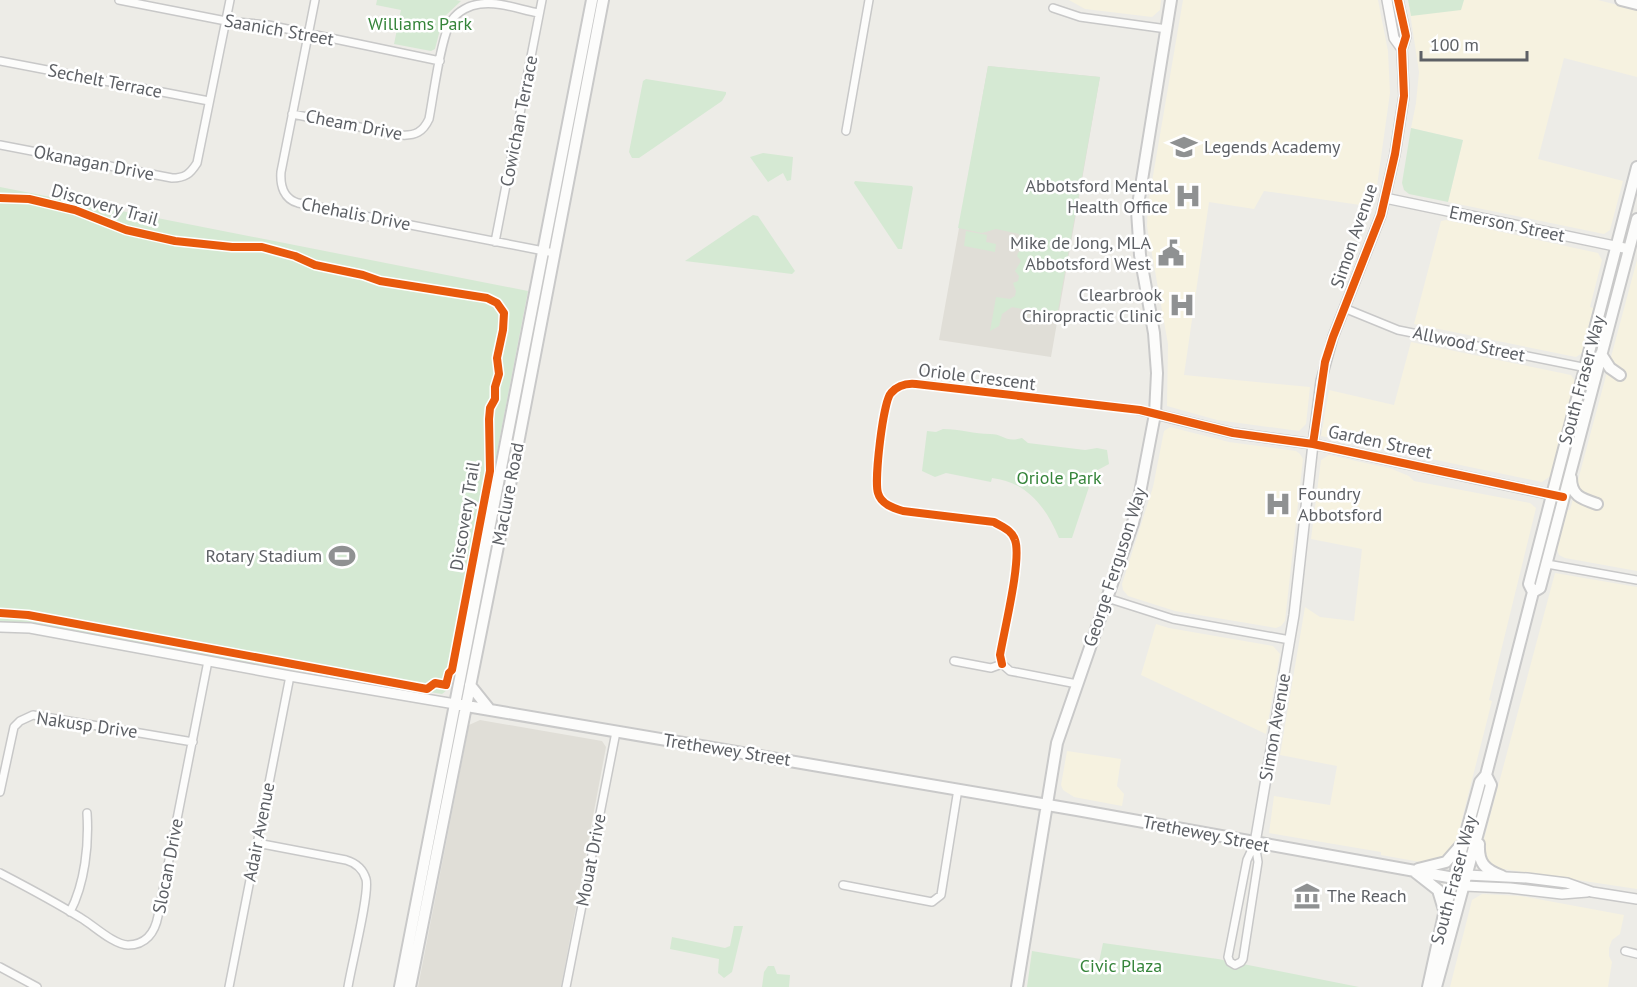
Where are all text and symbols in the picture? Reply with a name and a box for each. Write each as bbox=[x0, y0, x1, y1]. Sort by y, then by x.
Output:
street label: Saanich Street bbox=[223, 9, 336, 50]
park label: Williams Park bbox=[368, 12, 472, 35]
scale bar bbox=[1421, 24, 1528, 62]
text: 100 m bbox=[1430, 33, 1479, 56]
street label: Cowichan Terrace bbox=[495, 53, 542, 188]
street label: Sechelt Terrace bbox=[46, 58, 164, 103]
street label: Cheam Drive bbox=[304, 104, 404, 145]
school or university icon: Legends Academy bbox=[1169, 132, 1199, 162]
place label: Legends Academy bbox=[1204, 135, 1341, 158]
street label: Okanagan Drive bbox=[32, 140, 156, 185]
place label: Abbotsford Mental Health Office bbox=[1025, 174, 1169, 218]
street label: Discovery Trail bbox=[49, 178, 162, 231]
hospital icon: Abbotsford Mental Health Office bbox=[1173, 181, 1203, 211]
street label: Simon Avenue bbox=[1325, 181, 1382, 291]
street label: Chehalis Drive bbox=[299, 192, 413, 235]
street label: Emerson Street bbox=[1447, 200, 1567, 247]
place label: Mike de Jong, MLA Abbotsford West bbox=[1010, 231, 1151, 275]
public building icon: Mike de Jong, MLA Abbotsford West bbox=[1156, 238, 1186, 268]
place label: Clearbrook Chiropractic Clinic bbox=[1022, 283, 1162, 327]
hospital icon: Clearbrook Chiropractic Clinic bbox=[1167, 290, 1197, 320]
street label: South Fraser Way bbox=[1553, 312, 1610, 447]
street label: Allwood Street bbox=[1411, 320, 1527, 367]
street label: Oriole Crescent bbox=[917, 358, 1037, 395]
street label: Garden Street bbox=[1326, 419, 1434, 464]
street label: Maclure Road bbox=[486, 440, 529, 547]
street label: Discovery Trail bbox=[445, 459, 485, 572]
park label: Oriole Park bbox=[1016, 466, 1102, 489]
place label: Foundry Abbotsford bbox=[1298, 482, 1382, 526]
street label: George Ferguson Way bbox=[1078, 484, 1151, 649]
hospital icon: Foundry Abbotsford bbox=[1263, 489, 1293, 519]
sports icon: Rotary Stadium bbox=[327, 541, 357, 571]
place label: Rotary Stadium bbox=[205, 544, 322, 567]
street label: Simon Avenue bbox=[1254, 671, 1295, 783]
street label: Nakusp Drive bbox=[35, 706, 139, 743]
street label: Trethewey Street bbox=[662, 728, 792, 771]
street label: Adair Avenue bbox=[238, 780, 279, 883]
street label: Trethewey Street bbox=[1141, 810, 1271, 857]
street label: Mouat Drive bbox=[570, 812, 611, 908]
street label: South Fraser Way bbox=[1425, 812, 1482, 947]
street label: Slocan Drive bbox=[147, 816, 188, 915]
museum icon: The Reach bbox=[1292, 881, 1322, 911]
place label: The Reach bbox=[1327, 884, 1407, 907]
park label: Civic Plaza bbox=[1080, 954, 1162, 977]

